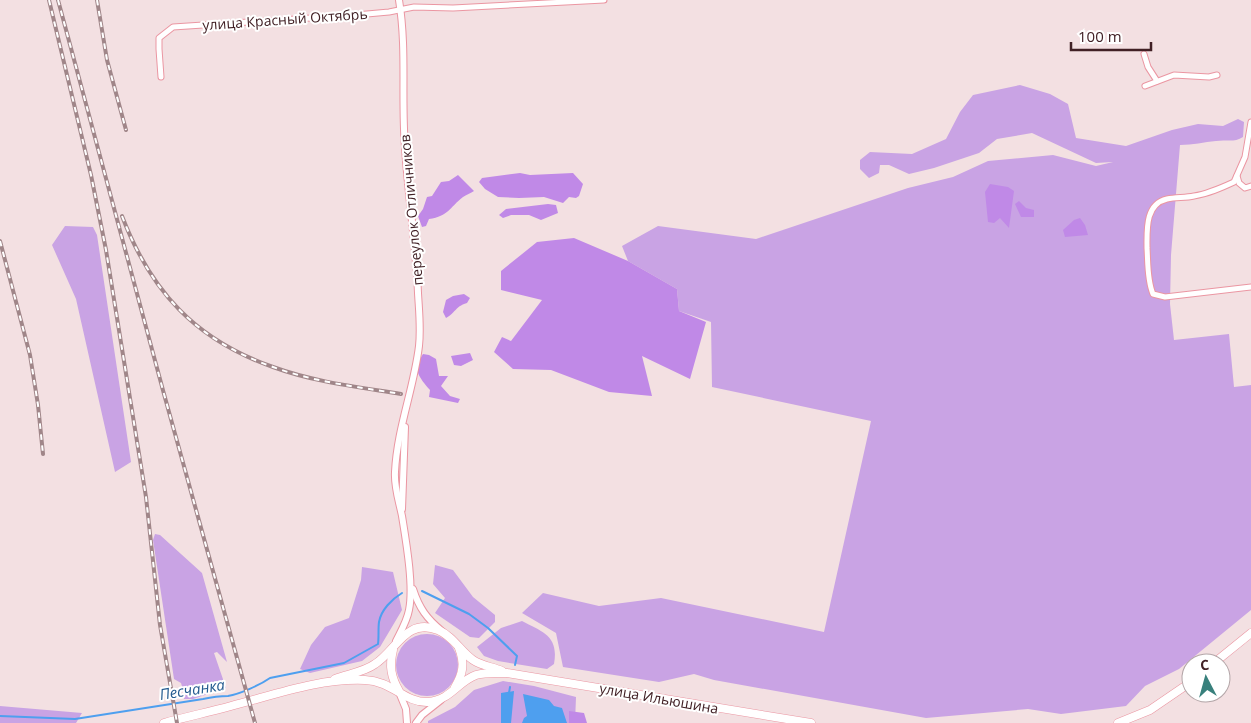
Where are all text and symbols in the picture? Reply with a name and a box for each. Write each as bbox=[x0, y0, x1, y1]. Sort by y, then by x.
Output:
street label: улица Красный Октябрь bbox=[202, 4, 368, 34]
scale bar bbox=[1071, 20, 1151, 52]
text: 100 m bbox=[1078, 26, 1122, 46]
street label: переулок Отличников bbox=[395, 134, 427, 286]
north arrow bbox=[1181, 653, 1231, 703]
text: С bbox=[1199, 655, 1210, 674]
water label: Песчанка bbox=[158, 674, 227, 704]
street label: улица Ильюшина bbox=[598, 678, 720, 718]

